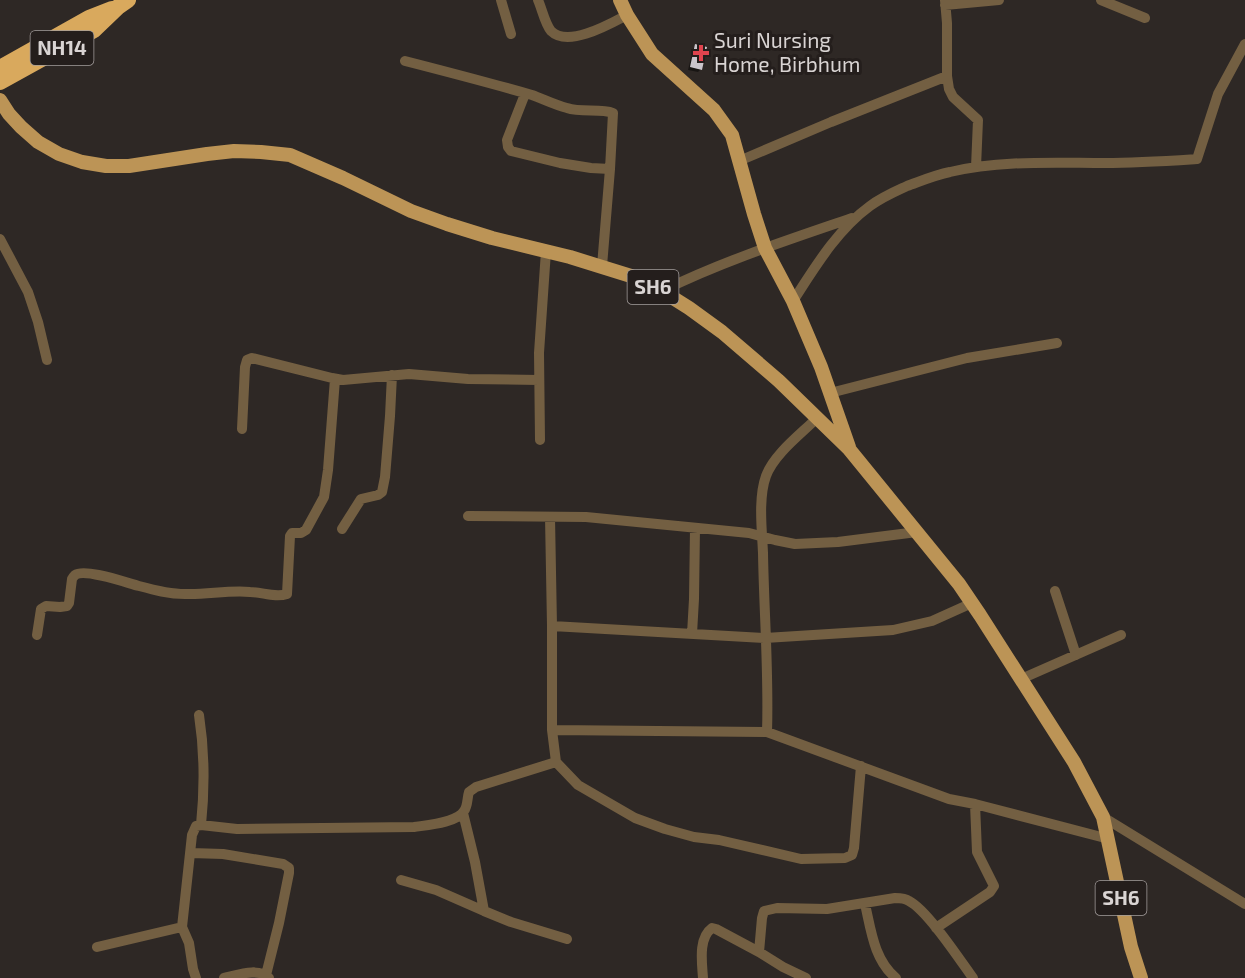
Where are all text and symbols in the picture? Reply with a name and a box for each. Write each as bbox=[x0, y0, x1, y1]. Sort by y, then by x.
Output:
place label: Suri Nursing Home, Birbhum bbox=[714, 27, 860, 76]
road number: NH14 bbox=[31, 31, 94, 65]
marker: Suri Nursing Home, Birbhum bbox=[692, 44, 710, 62]
road number: SH6 bbox=[628, 270, 678, 304]
road number: SH6 bbox=[1096, 881, 1146, 915]

